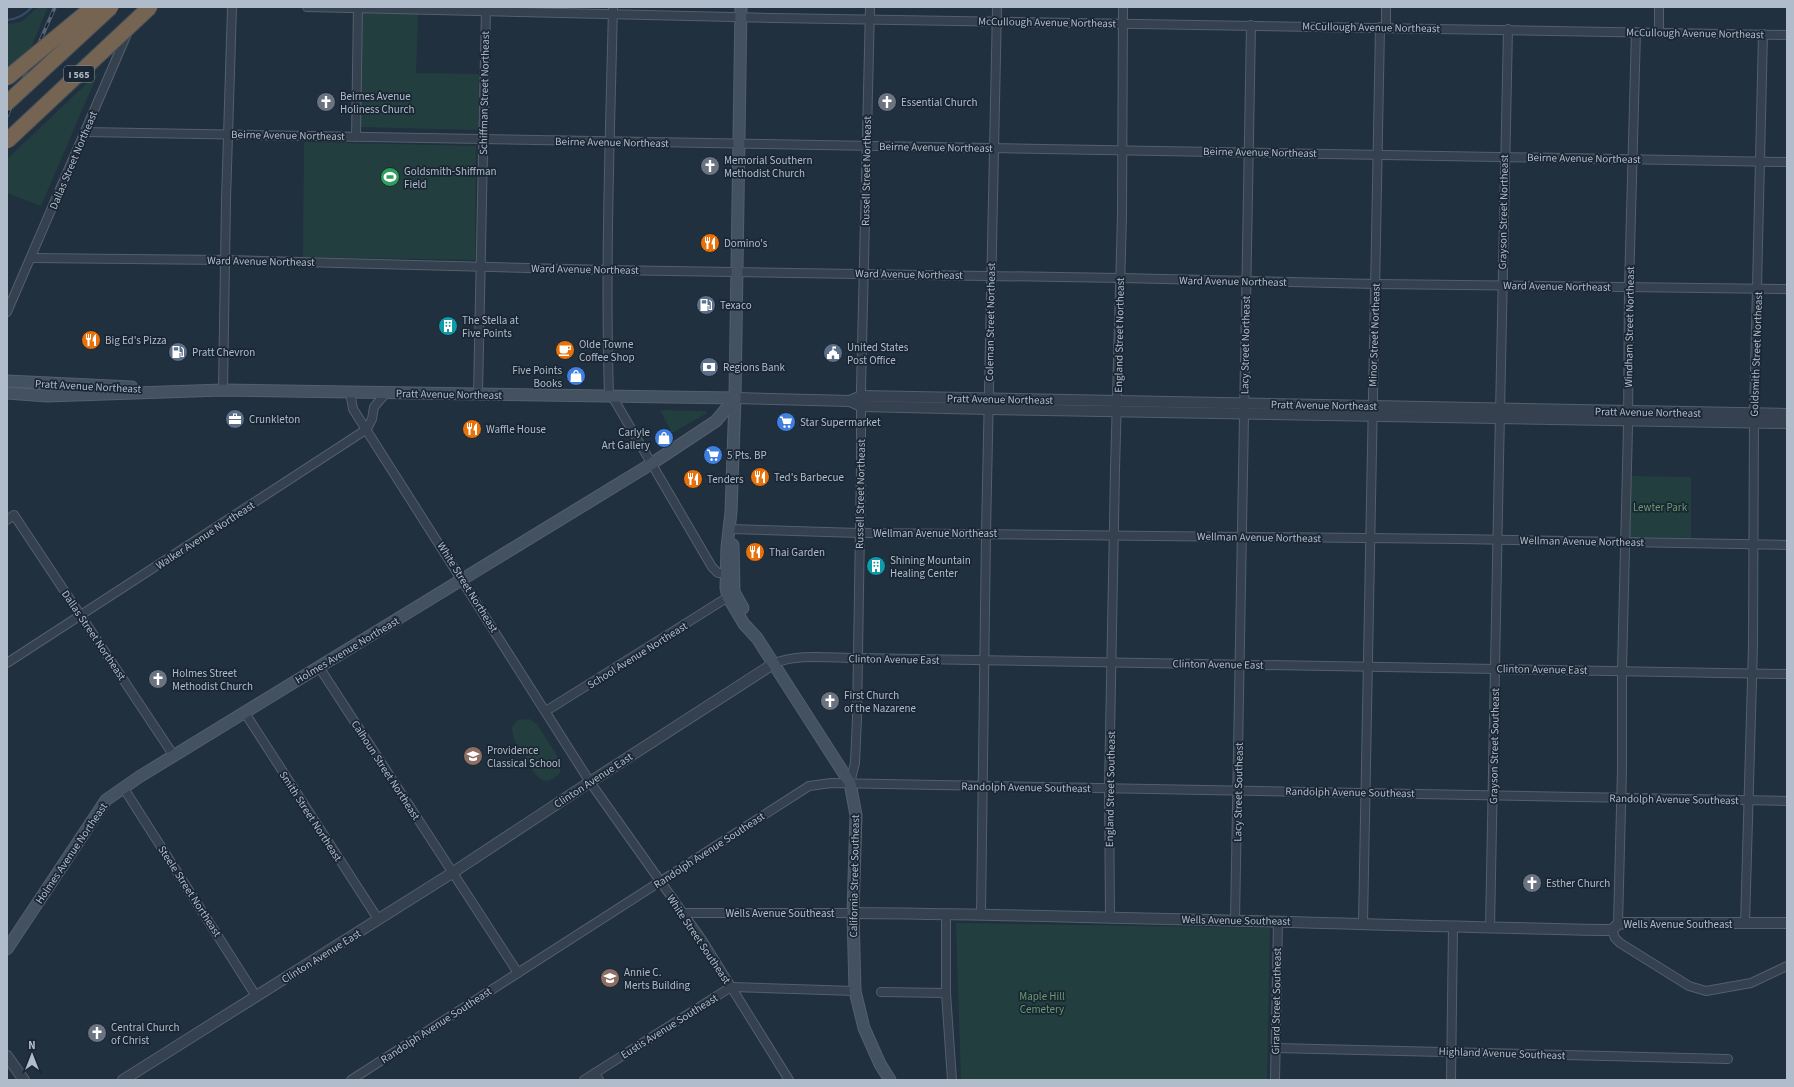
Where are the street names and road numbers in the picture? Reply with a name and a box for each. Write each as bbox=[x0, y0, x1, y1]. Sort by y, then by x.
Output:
street label: McCullough Avenue Northeast bbox=[978, 14, 1116, 31]
street label: McCullough Avenue Northeast bbox=[1302, 19, 1440, 36]
street label: McCullough Avenue Northeast bbox=[1626, 25, 1764, 42]
street label: Schiffman Street Northeast bbox=[476, 31, 493, 155]
road number: I 565 bbox=[64, 66, 94, 82]
street label: Dallas Street Northeast bbox=[46, 108, 101, 212]
street label: Russell Street Northeast bbox=[858, 116, 875, 226]
street label: Beirne Avenue Northeast bbox=[231, 127, 345, 144]
street label: Beirne Avenue Northeast bbox=[555, 134, 669, 151]
street label: Beirne Avenue Northeast bbox=[879, 139, 993, 156]
street label: Beirne Avenue Northeast bbox=[1203, 144, 1317, 161]
street label: Beirne Avenue Northeast bbox=[1527, 150, 1641, 167]
street label: Grayson Street Northeast bbox=[1495, 154, 1512, 270]
street label: Ward Avenue Northeast bbox=[207, 253, 315, 270]
street label: Ward Avenue Northeast bbox=[531, 261, 639, 278]
street label: Coleman Street Northeast bbox=[982, 262, 999, 381]
street label: Ward Avenue Northeast bbox=[855, 266, 963, 283]
street label: Windham Street Northeast bbox=[1621, 266, 1638, 388]
street label: Ward Avenue Northeast bbox=[1179, 273, 1287, 290]
street label: England Street Northeast bbox=[1111, 277, 1128, 393]
street label: Ward Avenue Northeast bbox=[1503, 278, 1611, 295]
street label: Minor Street Northeast bbox=[1365, 283, 1384, 387]
street label: Goldsmith Street Northeast bbox=[1747, 291, 1766, 417]
street label: Lacy Street Northeast bbox=[1237, 295, 1254, 394]
street label: Pratt Avenue Northeast bbox=[35, 376, 142, 397]
street label: Pratt Avenue Northeast bbox=[396, 386, 503, 403]
street label: Pratt Avenue Northeast bbox=[947, 391, 1054, 408]
street label: Pratt Avenue Northeast bbox=[1271, 397, 1378, 414]
street label: Pratt Avenue Northeast bbox=[1595, 404, 1702, 421]
street label: Russell Street Northeast bbox=[852, 439, 869, 549]
street label: Walker Avenue Northeast bbox=[153, 498, 258, 573]
street label: Wellman Avenue Northeast bbox=[873, 526, 997, 541]
street label: Wellman Avenue Northeast bbox=[1197, 529, 1322, 546]
street label: Wellman Avenue Northeast bbox=[1520, 533, 1645, 550]
street label: White Street Northeast bbox=[434, 539, 502, 636]
street label: Dallas Street Northeast bbox=[58, 587, 129, 683]
street label: Holmes Avenue Northeast bbox=[292, 613, 402, 687]
street label: School Avenue Northeast bbox=[584, 618, 690, 692]
street label: Clinton Avenue East bbox=[848, 651, 940, 668]
street label: Clinton Avenue East bbox=[1172, 656, 1264, 673]
street label: Clinton Avenue East bbox=[1496, 661, 1588, 678]
street label: Grayson Street Southeast bbox=[1486, 688, 1503, 804]
street label: Calhoun Street Northeast bbox=[348, 718, 424, 823]
street label: England Street Southeast bbox=[1102, 730, 1119, 847]
street label: Lacy Street Southeast bbox=[1230, 742, 1247, 842]
street label: Clinton Avenue East bbox=[551, 749, 636, 812]
street label: Smith Street Northeast bbox=[276, 768, 346, 865]
street label: Randolph Avenue Southeast bbox=[961, 779, 1091, 796]
street label: Randolph Avenue Southeast bbox=[1285, 784, 1415, 801]
street label: Randolph Avenue Southeast bbox=[1609, 791, 1739, 808]
street label: Holmes Avenue Northeast bbox=[32, 800, 111, 907]
street label: Randolph Avenue Southeast bbox=[651, 809, 768, 892]
street label: California Street Southeast bbox=[846, 814, 863, 938]
street label: Steele Street Northeast bbox=[154, 843, 225, 940]
street label: White Street Southeast bbox=[663, 892, 734, 987]
street label: Wells Avenue Southeast bbox=[725, 906, 835, 921]
street label: Wells Avenue Southeast bbox=[1181, 912, 1291, 929]
street label: Wells Avenue Southeast bbox=[1623, 917, 1733, 932]
street label: Clinton Avenue East bbox=[279, 926, 364, 987]
street label: Girard Street Southeast bbox=[1268, 947, 1285, 1055]
street label: Randolph Avenue Southeast bbox=[378, 984, 495, 1067]
street label: Eustis Avenue Southeast bbox=[618, 990, 721, 1062]
street label: Highland Avenue Southeast bbox=[1438, 1044, 1566, 1063]

